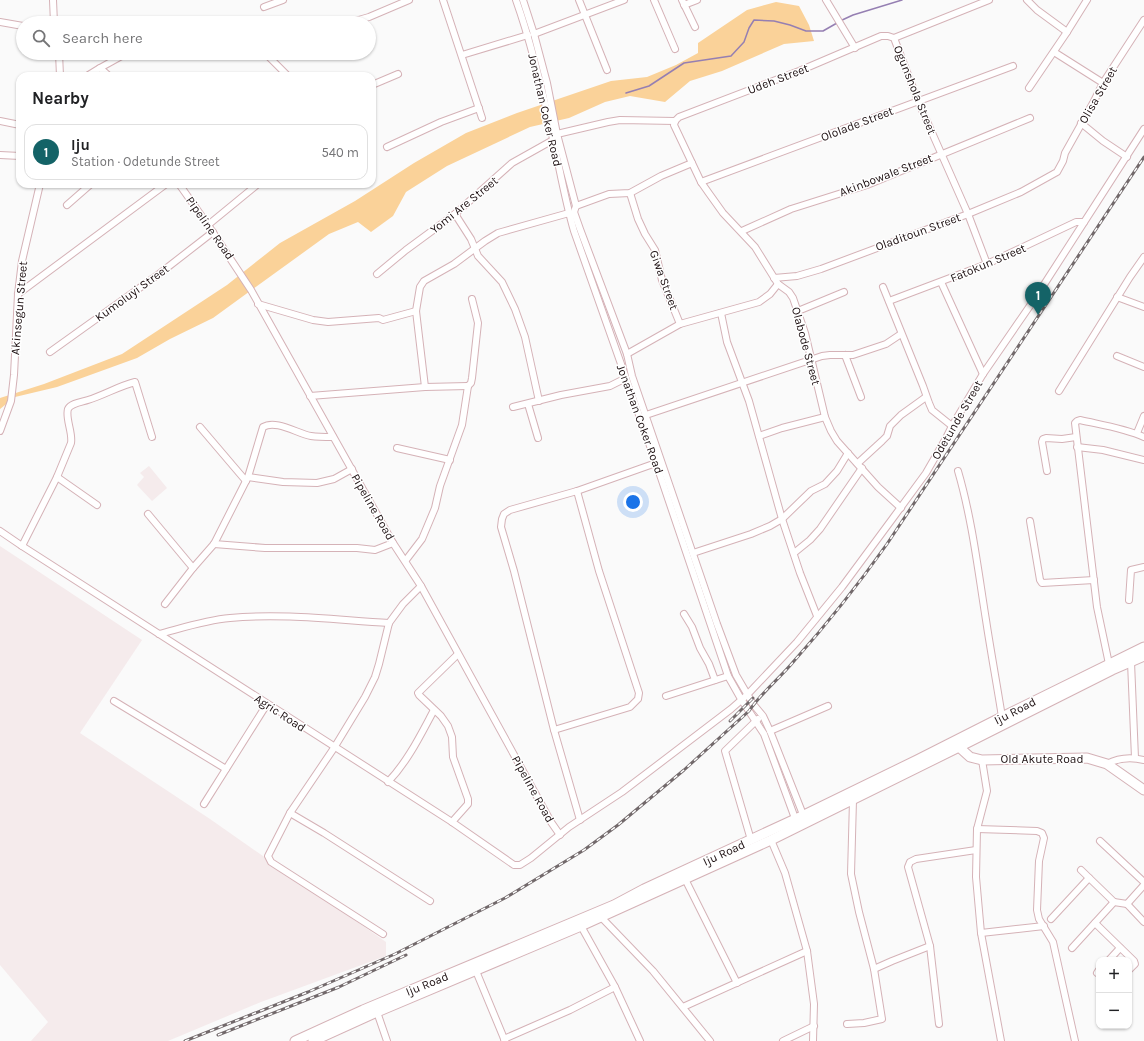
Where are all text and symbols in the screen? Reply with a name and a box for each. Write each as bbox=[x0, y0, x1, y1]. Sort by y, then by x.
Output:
search box bbox=[16, 16, 376, 60]
icon: search bbox=[30, 27, 52, 49]
text: Search here bbox=[62, 29, 143, 47]
street label: Ogunshola Street bbox=[891, 43, 939, 137]
street label: Jonathan Coker Road bbox=[525, 52, 565, 168]
street label: Udeh Street bbox=[746, 61, 811, 97]
street label: Olisa Street bbox=[1076, 64, 1120, 126]
text: Nearby bbox=[32, 88, 89, 108]
street label: Ololade Street bbox=[819, 104, 896, 144]
text: Iju bbox=[71, 136, 90, 154]
text: 1 bbox=[44, 145, 48, 160]
text: 540 m bbox=[321, 145, 359, 160]
street label: Akinbowale Street bbox=[837, 151, 935, 199]
text: Station · Odetunde Street bbox=[71, 154, 220, 169]
street label: Yomi Are Street bbox=[427, 173, 501, 237]
street label: Pipeline Road bbox=[183, 194, 237, 262]
street label: Oladitoun Street bbox=[873, 210, 963, 254]
street label: Fatokun Street bbox=[948, 241, 1028, 285]
street label: Giwa Street bbox=[647, 248, 681, 312]
street label: Akinsegun Street bbox=[8, 260, 30, 355]
street label: Kumoluyi Street bbox=[92, 261, 172, 325]
pin: 1 bbox=[1025, 282, 1051, 315]
street label: Olabode Street bbox=[789, 305, 823, 387]
street label: Jonathan Coker Road bbox=[614, 362, 666, 476]
street label: Odetunde Street bbox=[929, 377, 986, 462]
street label: Pipeline Road bbox=[348, 471, 398, 543]
your location bbox=[623, 492, 643, 512]
street label: Agric Road bbox=[252, 691, 308, 735]
street label: Iju Road bbox=[992, 695, 1038, 727]
street label: Old Akute Road bbox=[1000, 752, 1084, 766]
street label: Pipeline Road bbox=[509, 753, 557, 825]
street label: Iju Road bbox=[701, 837, 747, 869]
map controls bbox=[1096, 957, 1132, 1029]
button: + bbox=[1096, 957, 1132, 993]
street label: Iju Road bbox=[404, 969, 450, 999]
button: − bbox=[1096, 993, 1132, 1029]

